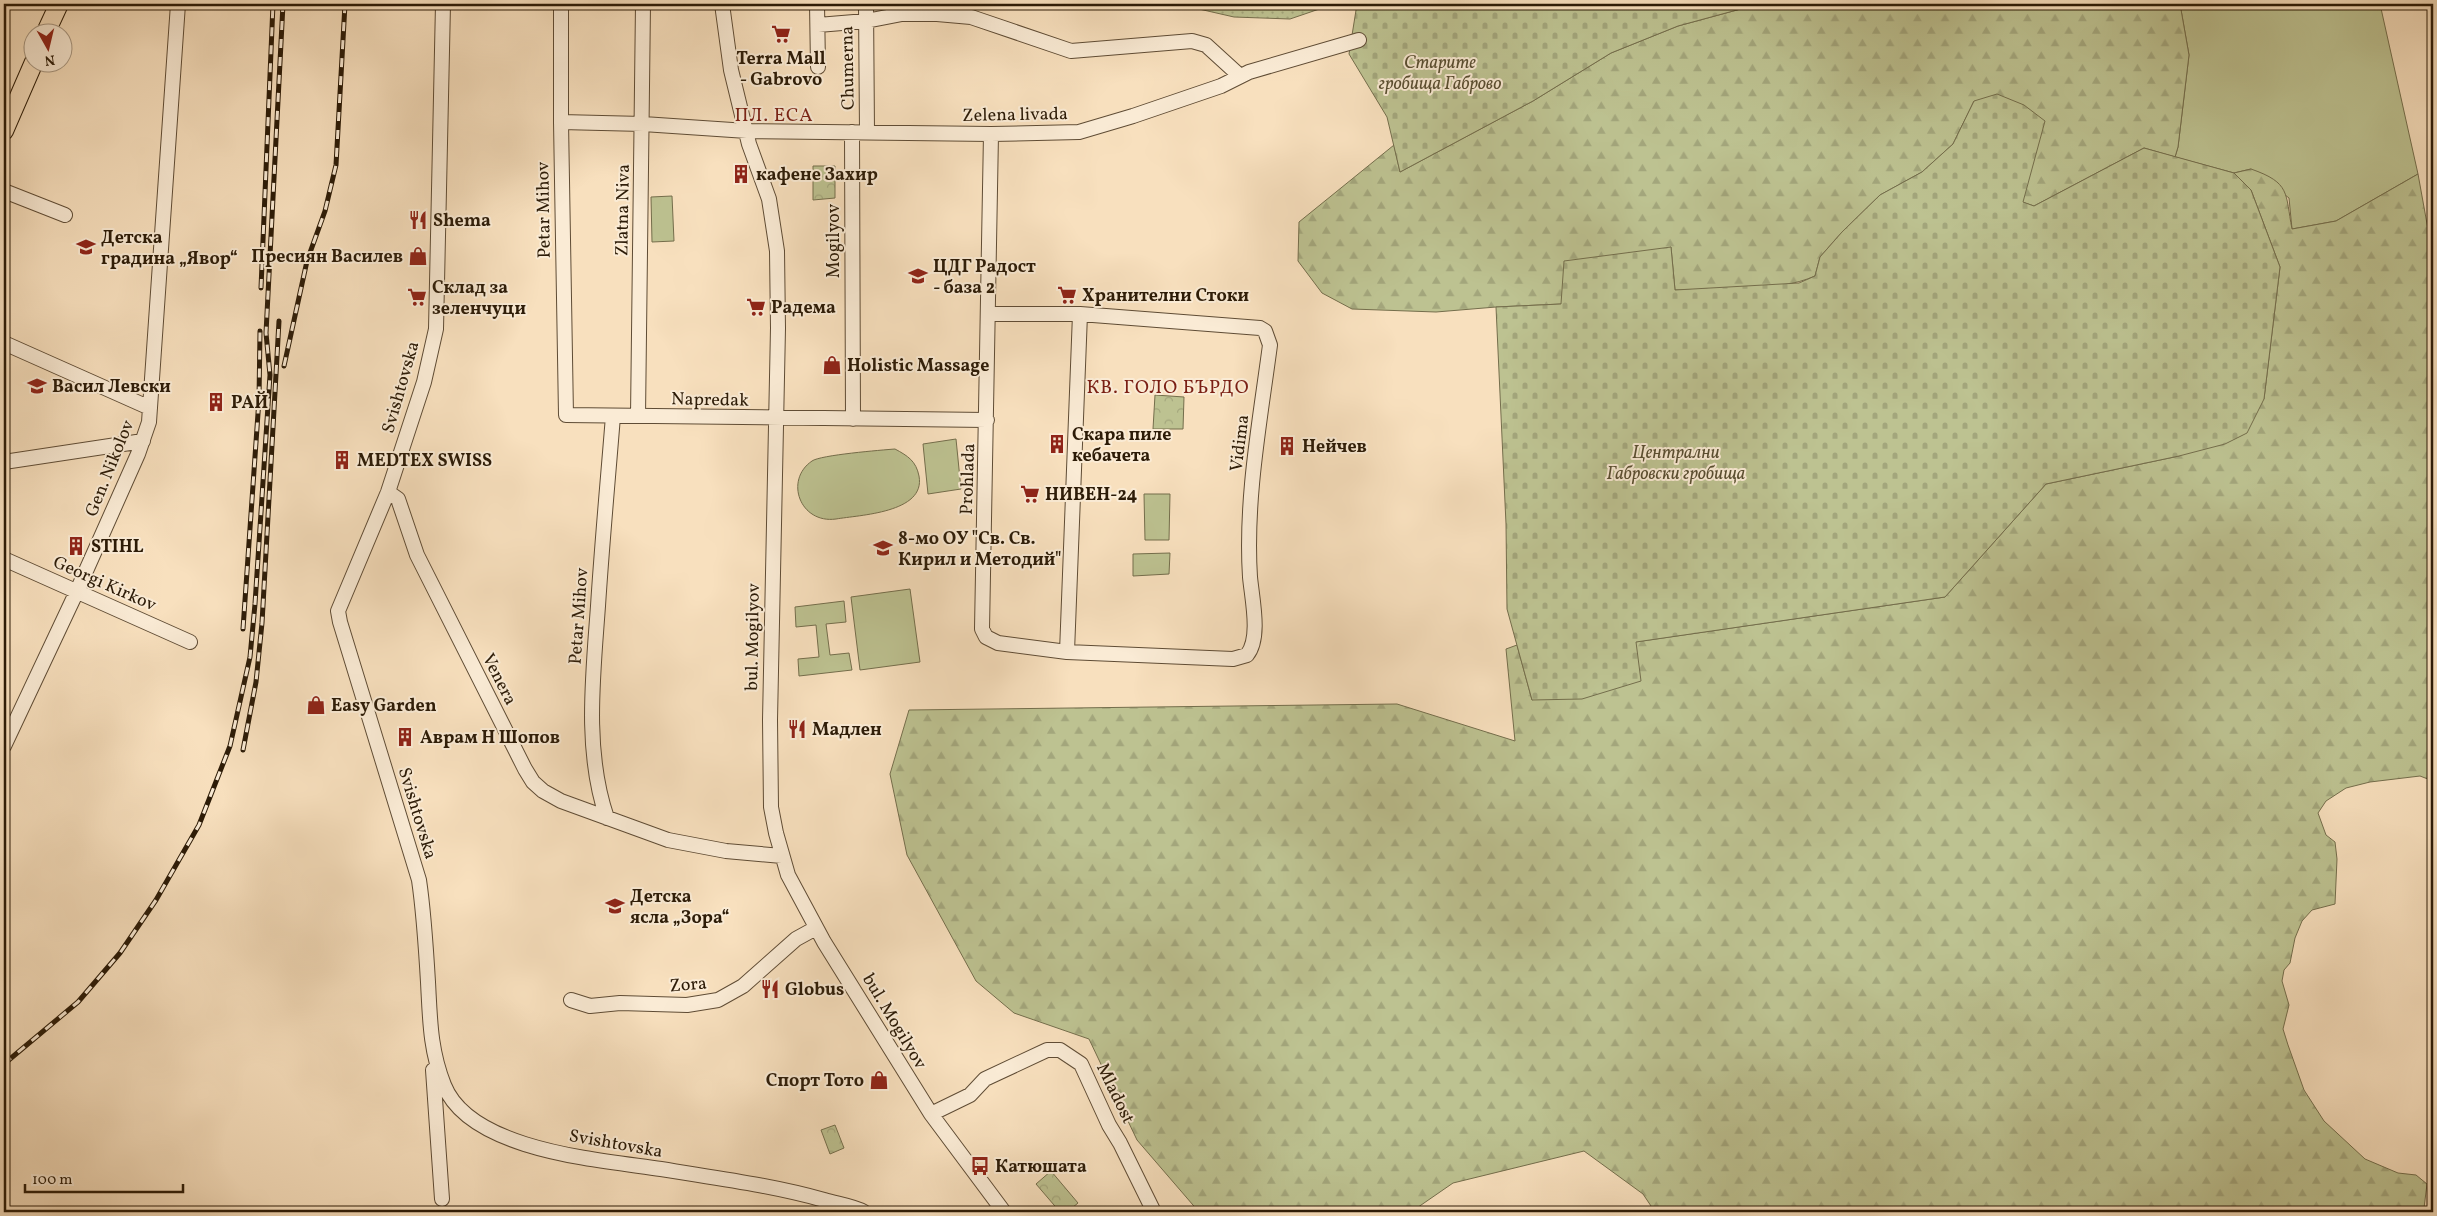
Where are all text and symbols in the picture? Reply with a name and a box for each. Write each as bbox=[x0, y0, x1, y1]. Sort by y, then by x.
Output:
north arrow bbox=[22, 22, 72, 72]
supermarket icon: Terra Mall - Gabrovo bbox=[770, 23, 792, 45]
street label: Chumerna bbox=[835, 26, 862, 110]
place label: Terra Mall - Gabrovo bbox=[736, 47, 826, 93]
text: N bbox=[43, 49, 56, 70]
park label: Старите гробища Габрово bbox=[1379, 51, 1501, 97]
street label: Zelena livada bbox=[962, 102, 1068, 129]
district label: ПЛ. ЕСА bbox=[734, 103, 814, 129]
street label: Petar Mihov bbox=[531, 161, 558, 259]
building icon: кафене Захир bbox=[730, 163, 752, 185]
place label: кафене Захир bbox=[756, 163, 878, 188]
street label: Zlatna Niva bbox=[610, 164, 637, 256]
street label: Mogilyov bbox=[822, 203, 847, 278]
restaurant icon: Shema bbox=[407, 209, 429, 231]
place label: Shema bbox=[433, 209, 491, 234]
place label: Детска градина „Явор“ bbox=[101, 226, 238, 272]
school or university icon: Детска градина „Явор“ bbox=[75, 236, 97, 258]
place label: Пресиян Василев bbox=[251, 245, 403, 270]
shop icon: Пресиян Василев bbox=[407, 245, 429, 267]
place label: ЦДГ Радост - база 2 bbox=[933, 255, 1036, 301]
school or university icon: ЦДГ Радост - база 2 bbox=[907, 265, 929, 287]
place label: Склад за зеленчуци bbox=[432, 276, 526, 322]
supermarket icon: Хранителни Стоки bbox=[1056, 284, 1078, 306]
place label: Хранителни Стоки bbox=[1082, 284, 1249, 309]
supermarket icon: Склад за зеленчуци bbox=[406, 286, 428, 308]
supermarket icon: Радема bbox=[745, 296, 767, 318]
place label: Радема bbox=[771, 296, 836, 321]
street label: Svishtovska bbox=[376, 338, 427, 436]
shop icon: Holistic Massage bbox=[821, 354, 843, 376]
place label: Holistic Massage bbox=[847, 354, 989, 379]
school or university icon: Васил Левски bbox=[26, 375, 48, 397]
place label: Васил Левски bbox=[52, 375, 171, 400]
district label: КВ. ГОЛО БЪРДО bbox=[1086, 375, 1250, 401]
street label: Napredak bbox=[671, 387, 749, 414]
place label: РАЙ bbox=[231, 390, 268, 416]
building icon: РАЙ bbox=[205, 391, 227, 413]
street label: Vidima bbox=[1225, 413, 1256, 473]
street label: Gen. Nikolov bbox=[80, 416, 141, 521]
place label: Скара пиле кебачета bbox=[1072, 423, 1172, 469]
building icon: Скара пиле кебачета bbox=[1046, 433, 1068, 455]
building icon: Нейчев bbox=[1276, 435, 1298, 457]
place label: Нейчев bbox=[1302, 435, 1367, 460]
park label: Централни Габровски гробища bbox=[1607, 441, 1745, 487]
street label: Prohlada bbox=[955, 443, 982, 515]
building icon: MEDTEX SWISS bbox=[331, 449, 353, 471]
place label: MEDTEX SWISS bbox=[357, 449, 492, 474]
supermarket icon: НИВЕН-24 bbox=[1019, 483, 1041, 505]
place label: НИВЕН-24 bbox=[1045, 483, 1138, 508]
place label: 8-мо ОУ "Св. Св. Кирил и Методий" bbox=[898, 527, 1062, 573]
building icon: STIHL bbox=[65, 535, 87, 557]
place label: STIHL bbox=[91, 535, 144, 560]
school or university icon: 8-мо ОУ "Св. Св. Кирил и Методий" bbox=[872, 537, 894, 559]
street label: Georgi Kirkov bbox=[49, 550, 160, 618]
street label: Petar Mihov bbox=[564, 566, 595, 665]
street label: bul. Mogilyov bbox=[740, 582, 767, 691]
street label: Venera bbox=[475, 650, 522, 710]
shop icon: Easy Garden bbox=[305, 694, 327, 716]
place label: Easy Garden bbox=[331, 694, 437, 719]
restaurant icon: Мадлен bbox=[786, 718, 808, 740]
place label: Мадлен bbox=[812, 718, 882, 743]
building icon: Аврам Н Шопов bbox=[394, 726, 416, 748]
place label: Аврам Н Шопов bbox=[420, 726, 560, 751]
street label: Svishtovska bbox=[391, 764, 442, 862]
place label: Детска ясла „Зора“ bbox=[630, 885, 730, 931]
school or university icon: Детска ясла „Зора“ bbox=[604, 895, 626, 917]
street label: bul. Mogilyov bbox=[855, 969, 932, 1075]
street label: Zora bbox=[668, 971, 708, 1000]
restaurant icon: Globus bbox=[759, 978, 781, 1000]
place label: Globus bbox=[785, 978, 844, 1003]
street label: Mladost bbox=[1089, 1059, 1140, 1128]
place label: Спорт Тото bbox=[766, 1069, 864, 1094]
shop icon: Спорт Тото bbox=[868, 1069, 890, 1091]
street label: Svishtovska bbox=[567, 1124, 665, 1165]
bus stop icon: Катюшата bbox=[969, 1155, 991, 1177]
place label: Катюшата bbox=[995, 1155, 1087, 1180]
scale bar bbox=[25, 1161, 182, 1193]
text: 100 m bbox=[32, 1170, 72, 1191]

